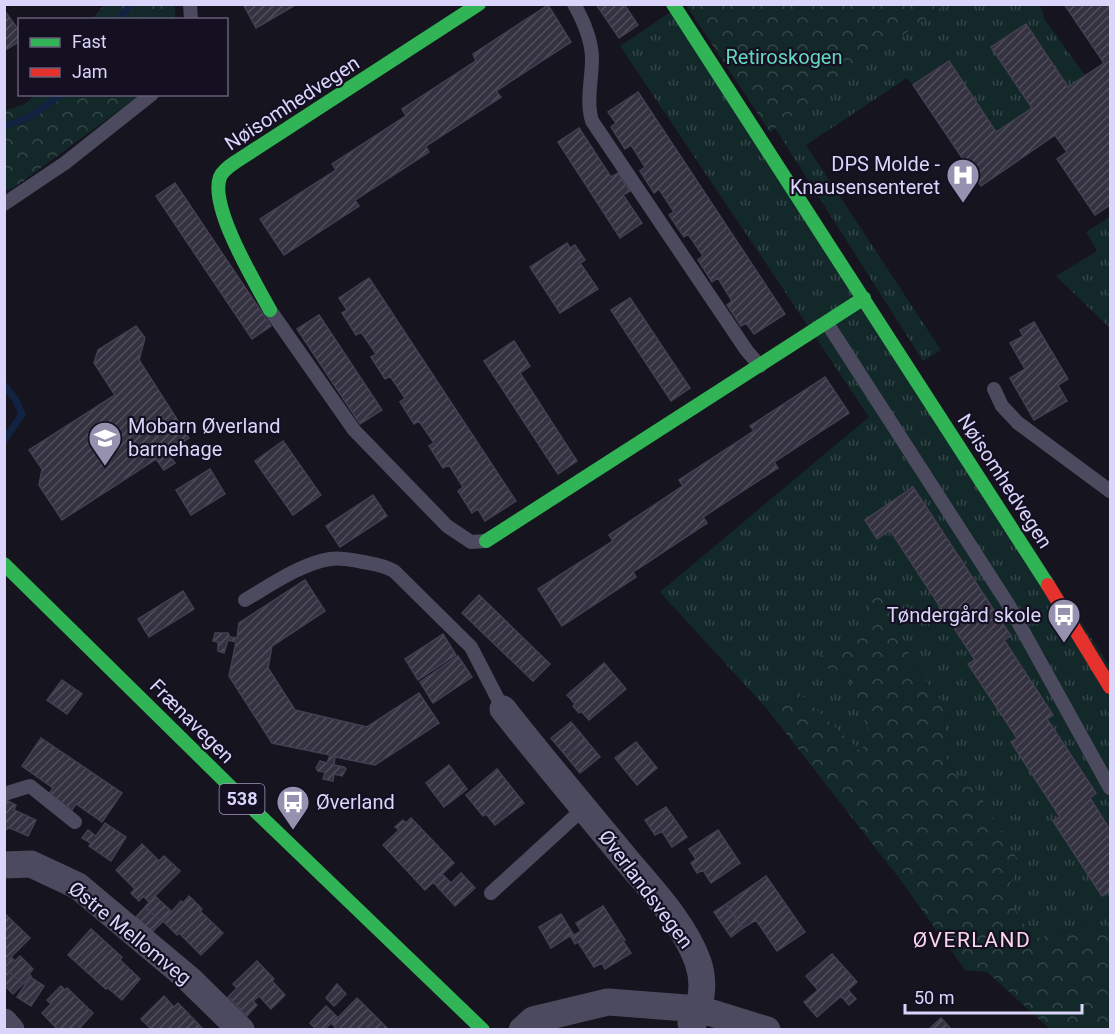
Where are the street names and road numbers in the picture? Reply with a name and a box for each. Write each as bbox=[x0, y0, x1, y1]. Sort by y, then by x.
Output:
street label: Nøisomhedvegen bbox=[220, 51, 364, 155]
street label: Nøisomhedvegen bbox=[953, 409, 1057, 553]
street label: Frænavegen bbox=[145, 674, 239, 768]
road number: 538 bbox=[220, 784, 264, 814]
street label: Øverlandsvegen bbox=[594, 825, 698, 953]
street label: Østre Mellomveg bbox=[64, 876, 196, 990]

